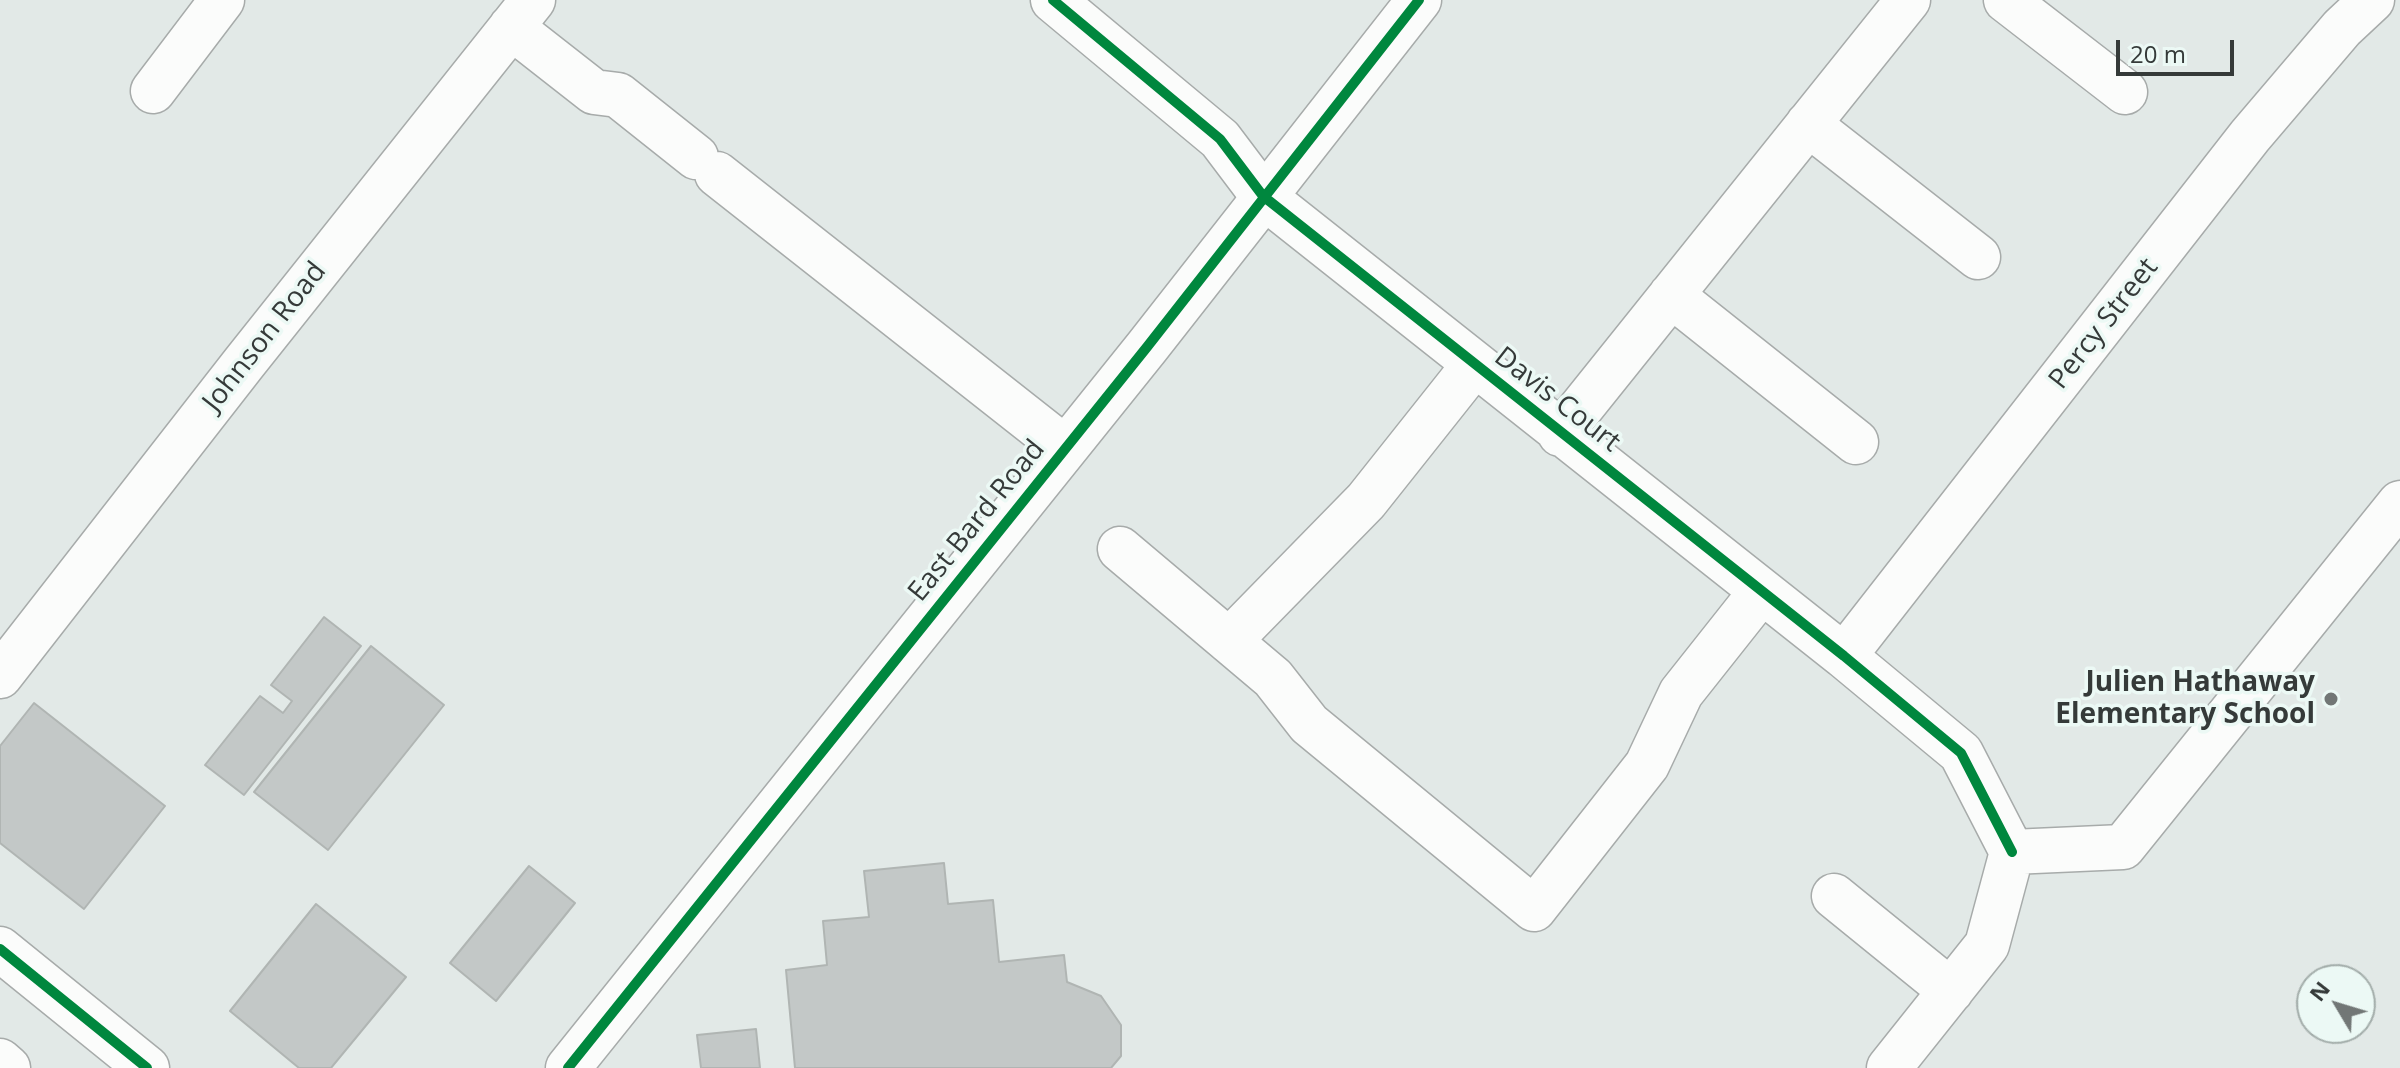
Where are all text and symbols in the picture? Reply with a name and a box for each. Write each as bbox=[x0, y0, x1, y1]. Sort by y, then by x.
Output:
scale bar bbox=[2120, 24, 2238, 74]
text: 20 m bbox=[2130, 37, 2186, 70]
street label: Percy Street bbox=[2042, 252, 2166, 396]
street label: Johnson Road bbox=[196, 256, 334, 418]
street label: Davis Court bbox=[1487, 340, 1627, 460]
street label: East Bard Road bbox=[902, 433, 1052, 609]
place label: Julien Hathaway Elementary School bbox=[2055, 666, 2315, 732]
marker: Julien Hathaway Elementary School bbox=[2322, 690, 2340, 708]
north arrow bbox=[2296, 964, 2376, 1044]
text: N bbox=[2301, 974, 2336, 1007]

